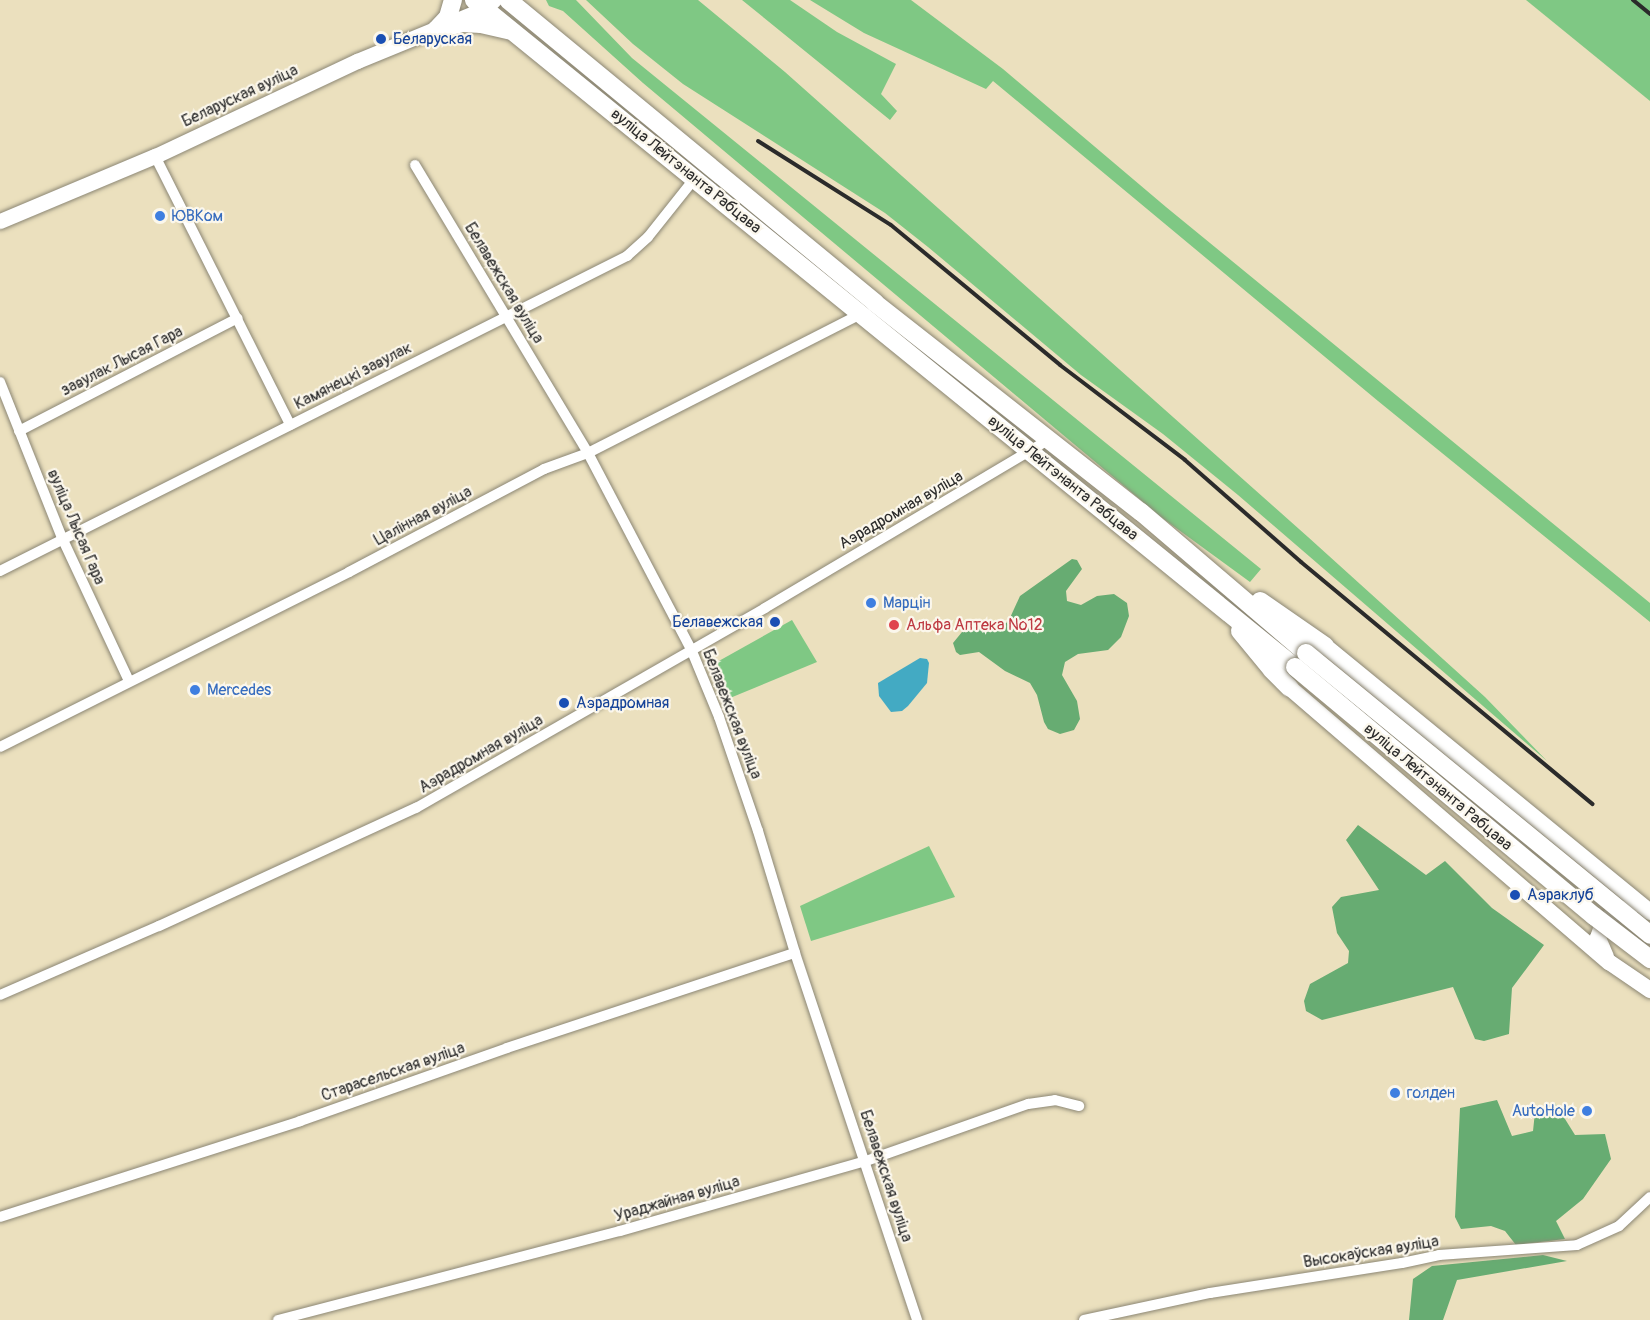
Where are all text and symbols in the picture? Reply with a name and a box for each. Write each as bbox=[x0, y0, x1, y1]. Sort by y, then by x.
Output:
place label: Беларуская bbox=[393, 29, 472, 49]
marker: Беларуская bbox=[374, 32, 388, 46]
street label: Беларуская вуліца bbox=[179, 61, 301, 131]
street label: вуліца Лейтэнанта Рабцава bbox=[607, 104, 765, 238]
place label: ЮВКом bbox=[172, 206, 223, 226]
marker: ЮВКом bbox=[153, 209, 167, 223]
street label: Белавежская вуліца bbox=[460, 219, 548, 347]
street label: завулак Лысая Гара bbox=[58, 322, 186, 400]
street label: Камянецкі завулак bbox=[291, 338, 415, 414]
street label: вуліца Лейтэнанта Рабцава bbox=[984, 411, 1142, 545]
street label: вуліца Лысая Гара bbox=[43, 466, 109, 588]
street label: Аэрадромная вуліца bbox=[836, 467, 966, 553]
street label: Цалінная вуліца bbox=[371, 482, 475, 550]
place label: Марцін bbox=[883, 593, 930, 613]
marker: Марцін bbox=[864, 596, 878, 610]
place label: Белавежская bbox=[672, 612, 763, 632]
marker: Белавежская bbox=[768, 615, 782, 629]
place label: Альфа Аптека №12 bbox=[906, 615, 1043, 635]
marker: Альфа Аптека №12 bbox=[887, 618, 901, 632]
street label: Белавежская вуліца bbox=[698, 646, 766, 782]
place label: Mercedes bbox=[207, 680, 271, 700]
marker: Mercedes bbox=[188, 683, 202, 697]
place label: Аэрадромная bbox=[576, 693, 669, 713]
marker: Аэрадромная bbox=[557, 696, 571, 710]
street label: Аэрадромная вуліца bbox=[416, 711, 546, 797]
street label: вуліца Лейтэнанта Рабцава bbox=[1360, 719, 1516, 855]
place label: Аэраклуб bbox=[1527, 885, 1594, 905]
marker: Аэраклуб bbox=[1508, 888, 1522, 902]
street label: Старасельская вуліца bbox=[319, 1038, 467, 1106]
place label: голден bbox=[1407, 1083, 1455, 1103]
marker: голден bbox=[1388, 1086, 1402, 1100]
place label: AutoHole bbox=[1512, 1101, 1575, 1121]
marker: AutoHole bbox=[1580, 1104, 1594, 1118]
street label: Белавежская вуліца bbox=[856, 1108, 916, 1244]
street label: Ураджайная вуліца bbox=[612, 1172, 742, 1226]
street label: Высокаўская вуліца bbox=[1302, 1232, 1440, 1272]

